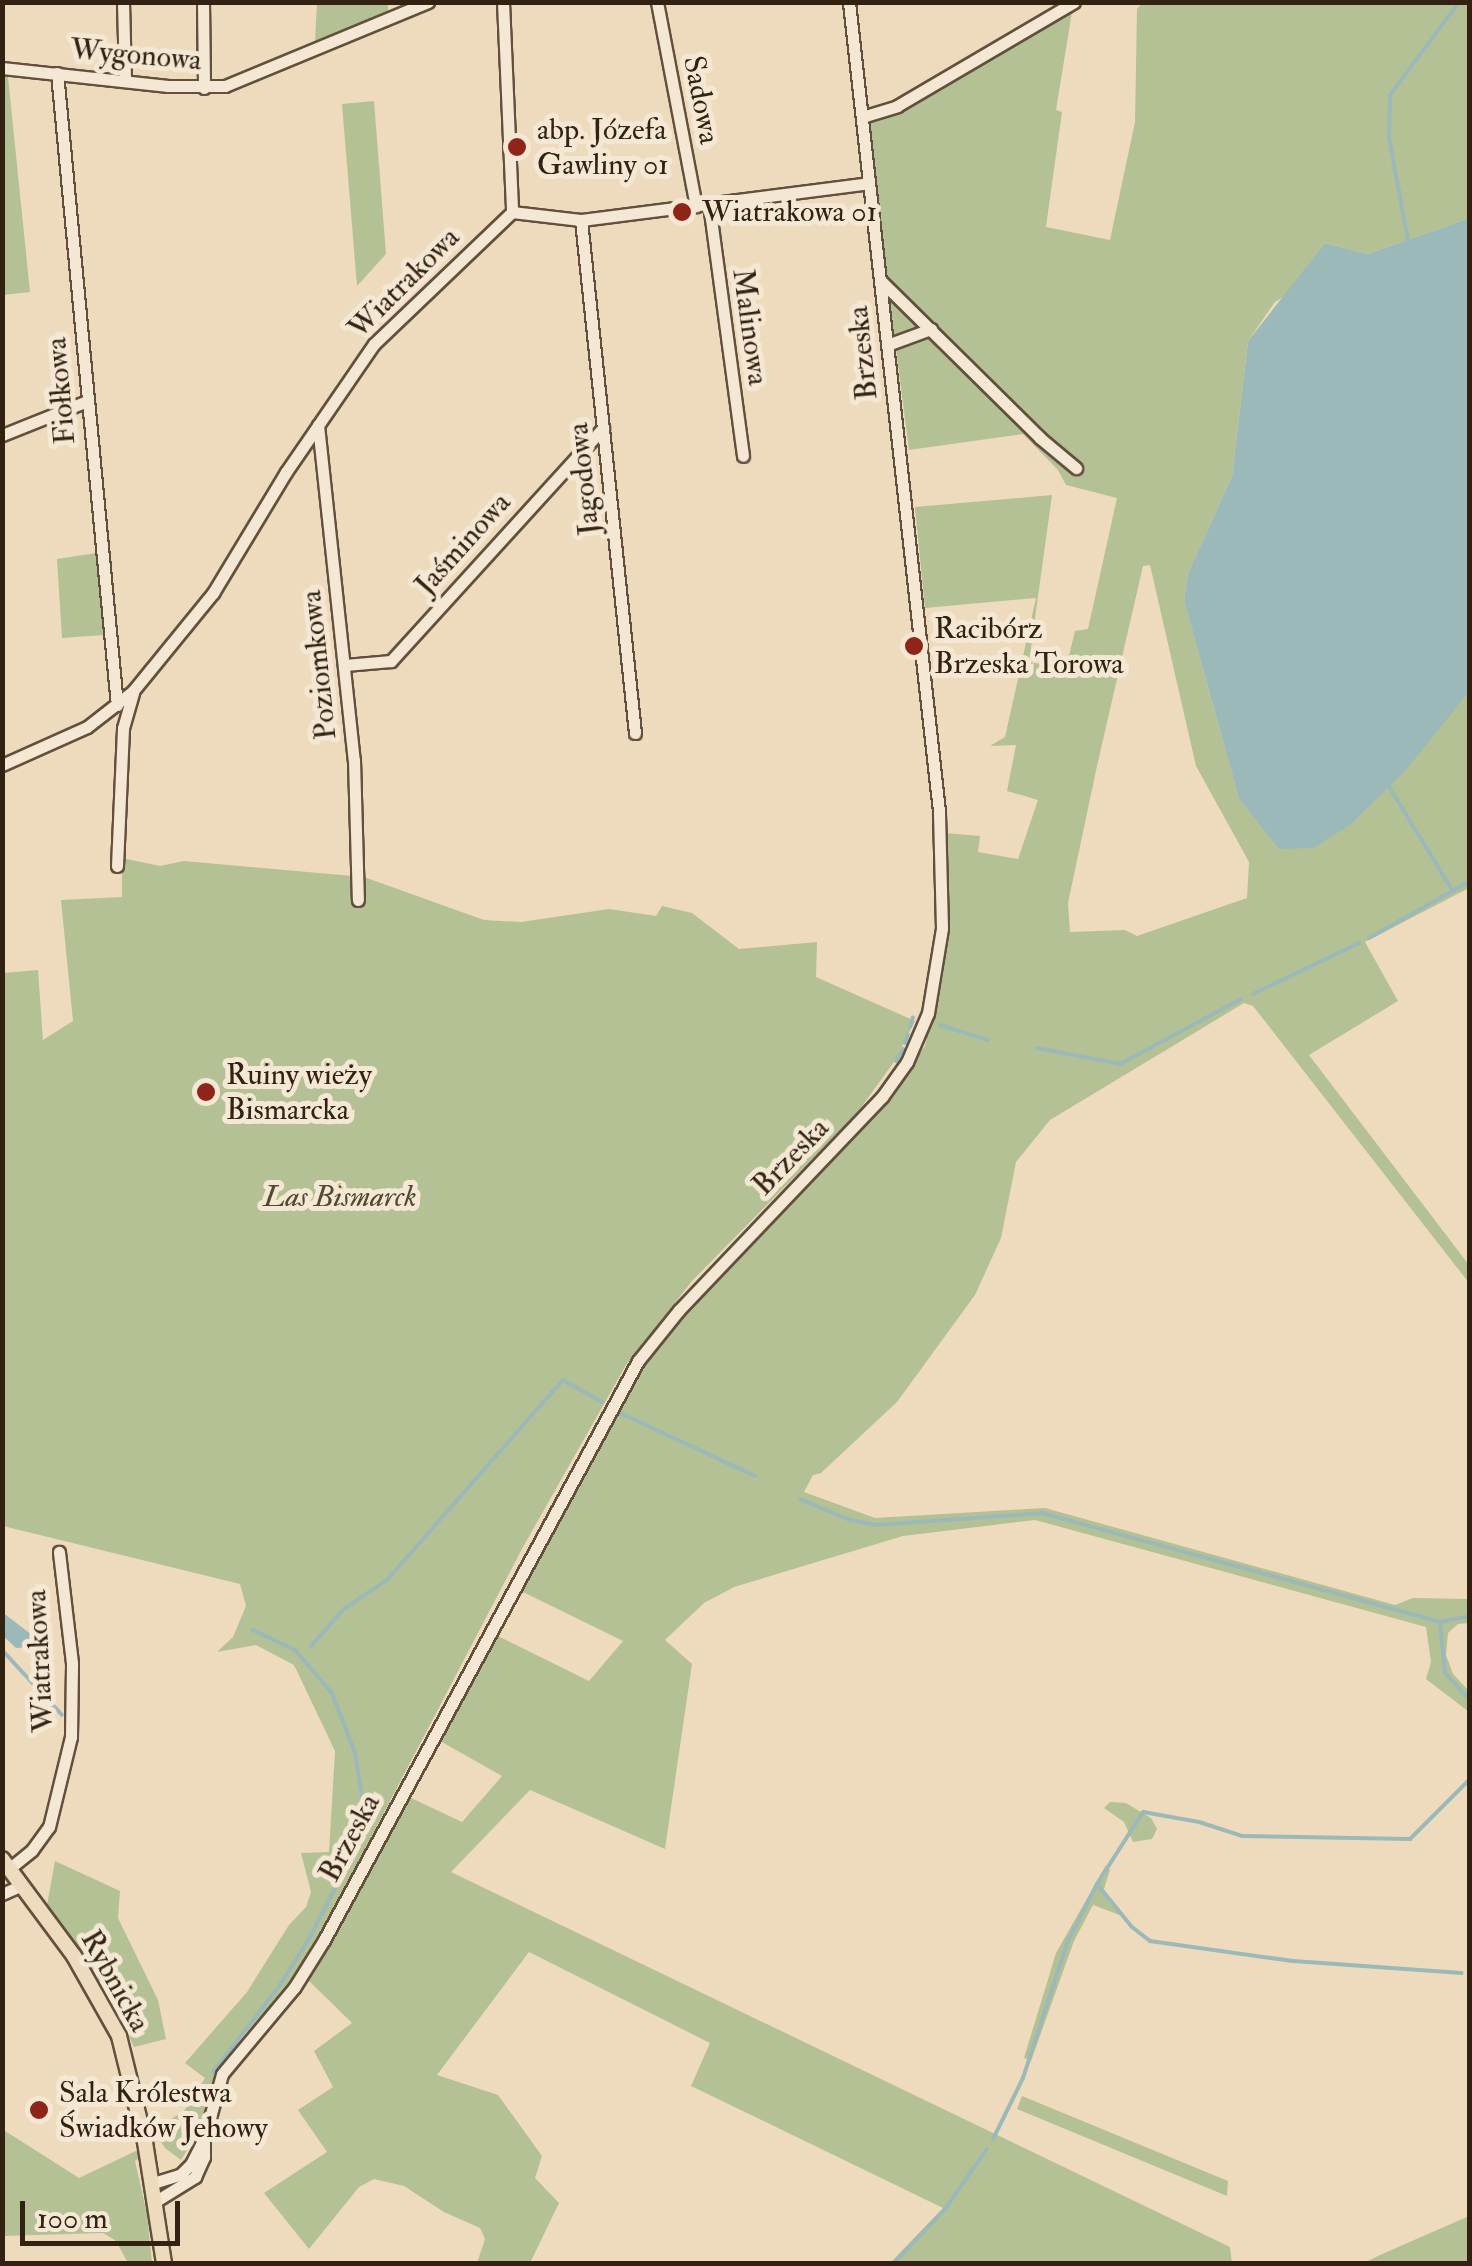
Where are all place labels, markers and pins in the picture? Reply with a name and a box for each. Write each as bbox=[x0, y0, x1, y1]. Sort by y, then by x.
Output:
place label: abp. Józefa Gawliny 01 bbox=[537, 112, 669, 182]
marker: abp. Józefa Gawliny 01 bbox=[506, 136, 528, 158]
place label: Wiatrakowa 01 bbox=[702, 194, 877, 230]
marker: Wiatrakowa 01 bbox=[671, 201, 693, 223]
place label: Racibórz Brzeska Torowa bbox=[934, 611, 1124, 682]
marker: Racibórz Brzeska Torowa bbox=[903, 635, 925, 657]
place label: Ruiny wieży Bismarcka bbox=[226, 1057, 372, 1128]
marker: Ruiny wieży Bismarcka bbox=[195, 1081, 217, 1103]
place label: Sala Królestwa Świadków Jehowy bbox=[59, 2075, 268, 2146]
marker: Sala Królestwa Świadków Jehowy bbox=[28, 2099, 50, 2121]

